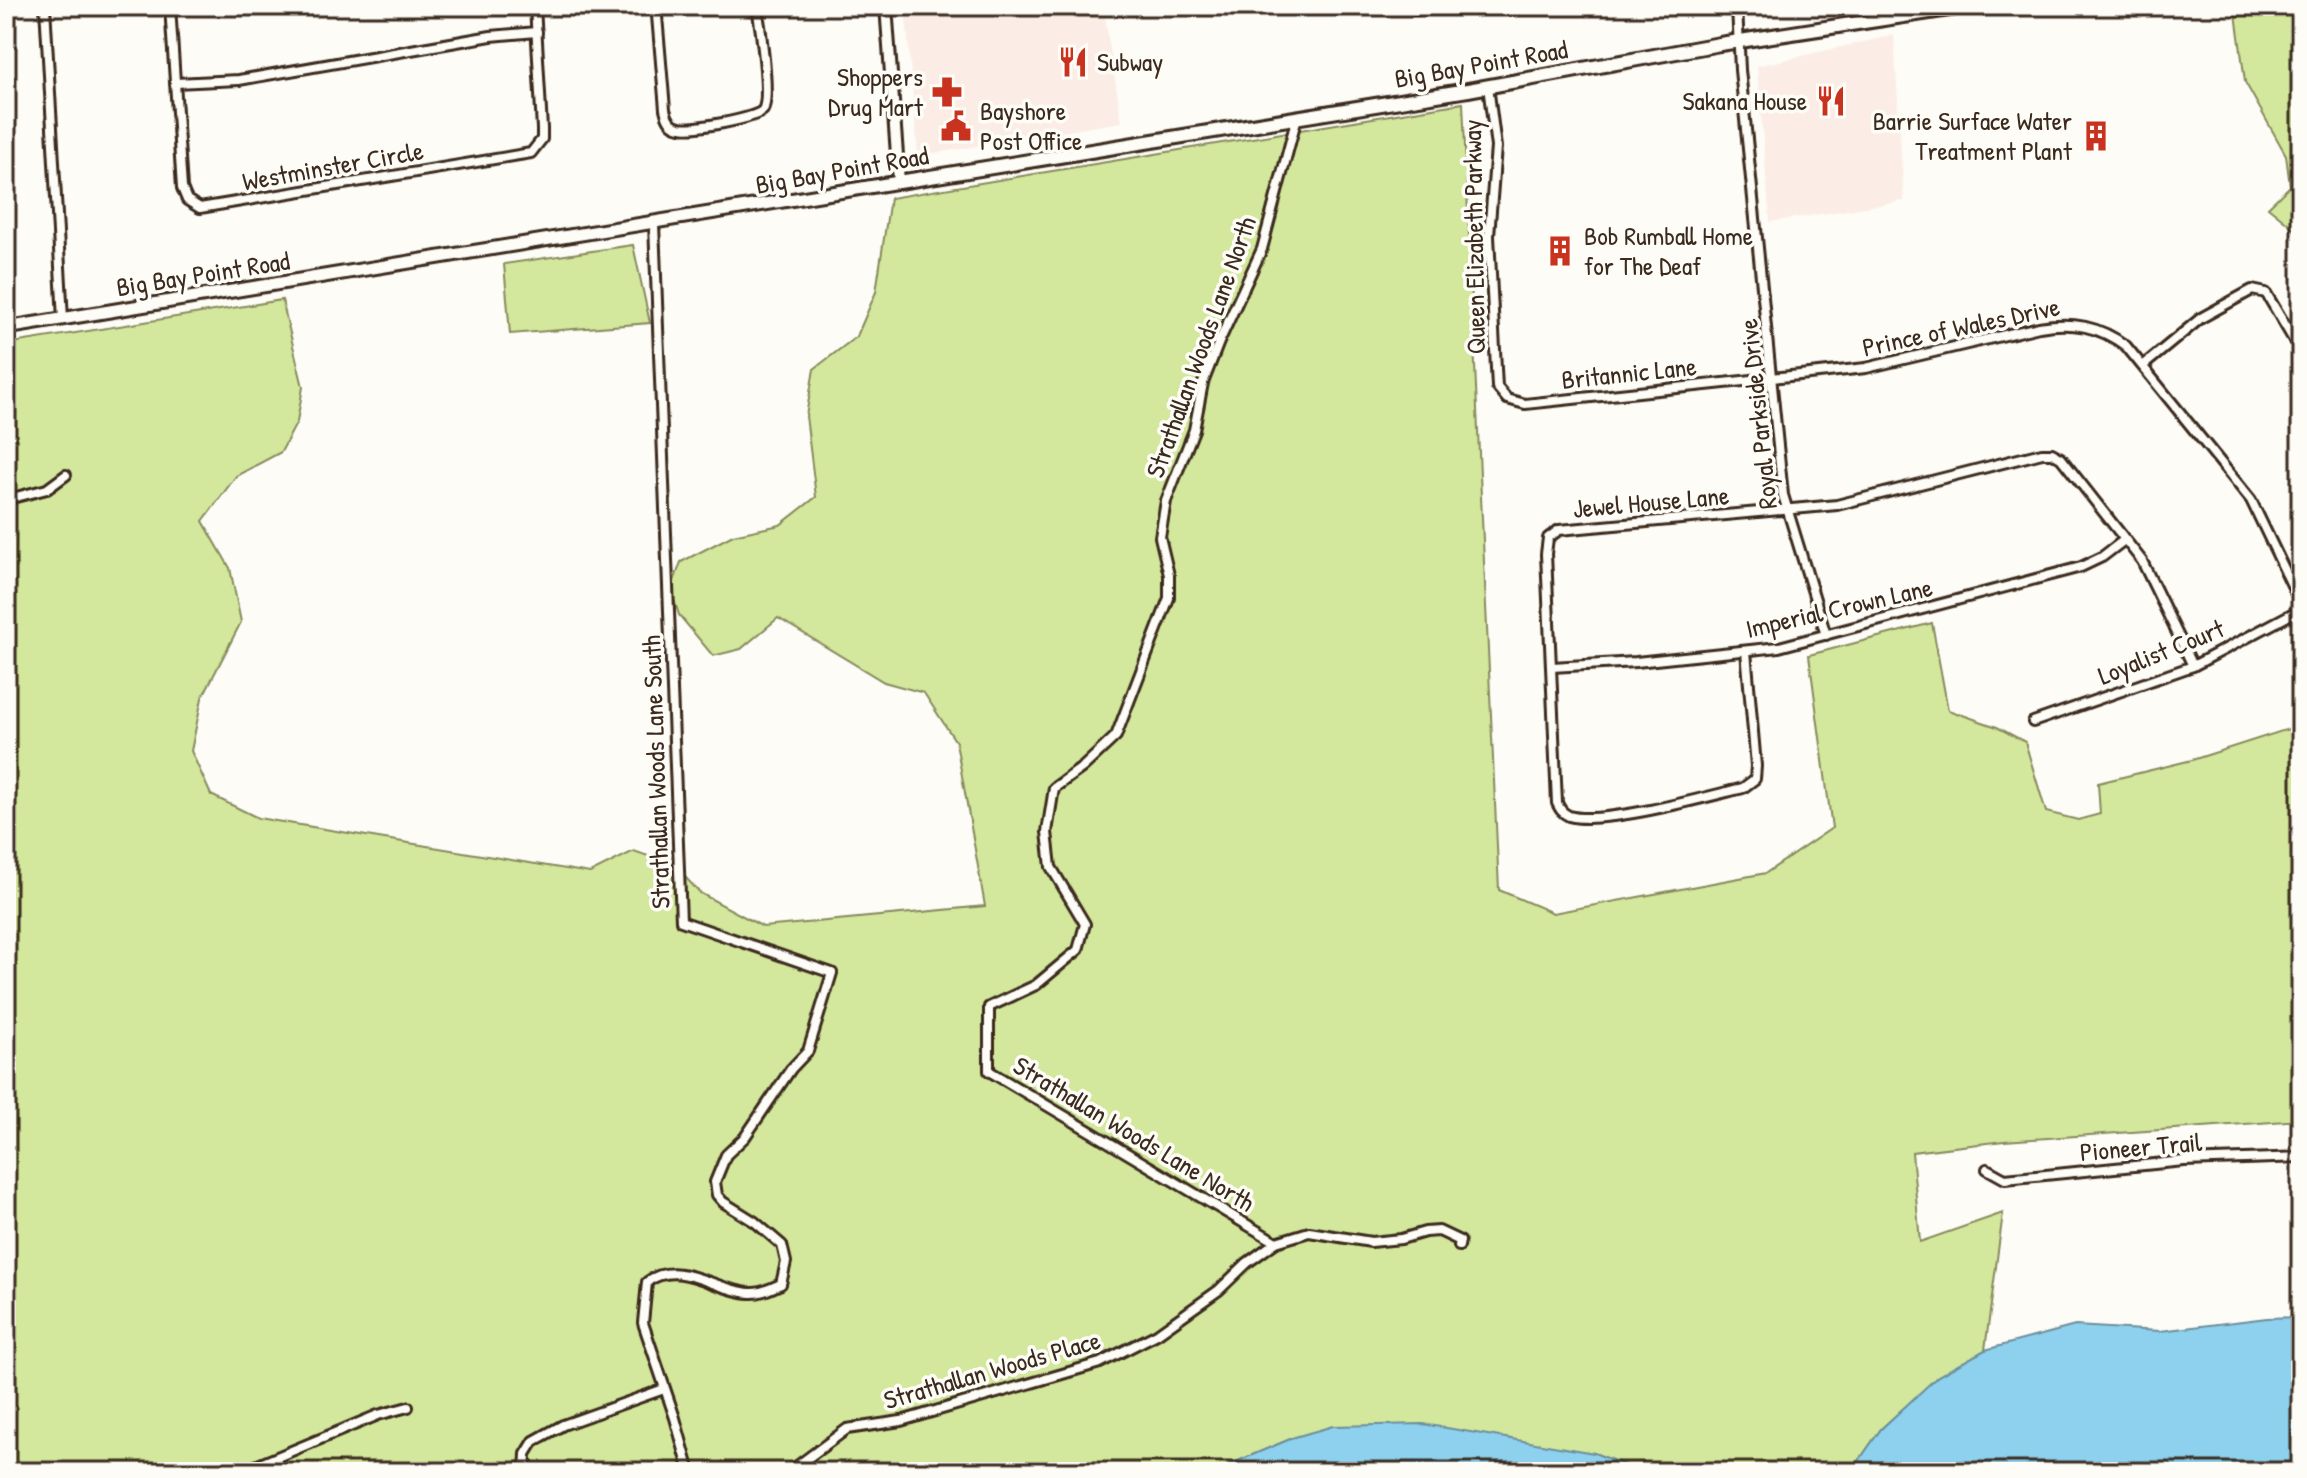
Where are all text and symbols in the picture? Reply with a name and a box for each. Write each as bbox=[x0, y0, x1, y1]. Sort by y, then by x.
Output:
street label: Big Bay Point Road bbox=[1392, 31, 1570, 96]
place label: Subway bbox=[1097, 44, 1163, 79]
restaurant icon: Subway bbox=[1056, 45, 1090, 79]
place label: Shoppers Drug Mart bbox=[828, 59, 924, 124]
pharmacy icon: Shoppers Drug Mart bbox=[930, 75, 964, 109]
place label: Sakana House bbox=[1683, 83, 1807, 118]
restaurant icon: Sakana House bbox=[1814, 84, 1848, 118]
place label: Bayshore Post Office bbox=[980, 93, 1082, 158]
place label: Barrie Surface Water Treatment Plant bbox=[1873, 103, 2073, 168]
public building icon: Bayshore Post Office bbox=[939, 109, 973, 143]
street label: Queen Elizabeth Parkway bbox=[1454, 119, 1493, 355]
building icon: Barrie Surface Water Treatment Plant bbox=[2079, 119, 2113, 153]
street label: Westminster Circle bbox=[240, 132, 426, 199]
street label: Big Bay Point Road bbox=[753, 137, 931, 202]
street label: Strathallan Woods Lane North bbox=[1137, 211, 1264, 482]
place label: Bob Rumball Home for The Deaf bbox=[1584, 218, 1753, 283]
building icon: Bob Rumball Home for The Deaf bbox=[1543, 234, 1577, 268]
street label: Big Bay Point Road bbox=[114, 243, 292, 304]
street label: Prince of Wales Drive bbox=[1859, 289, 2063, 364]
street label: Royal Parkside Drive bbox=[1730, 317, 1785, 511]
street label: Britannic Lane bbox=[1560, 348, 1698, 397]
street label: Jewel House Lane bbox=[1571, 477, 1730, 526]
street label: Imperial Crown Lane bbox=[1742, 569, 1936, 646]
street label: Loyalist Court bbox=[2093, 610, 2230, 693]
street label: Strathallan Woods Lane South bbox=[633, 634, 678, 910]
street label: Strathallan Woods Lane North bbox=[1007, 1048, 1261, 1220]
street label: Pioneer Trail bbox=[2078, 1124, 2204, 1169]
street label: Strathallan Woods Place bbox=[880, 1322, 1104, 1417]

